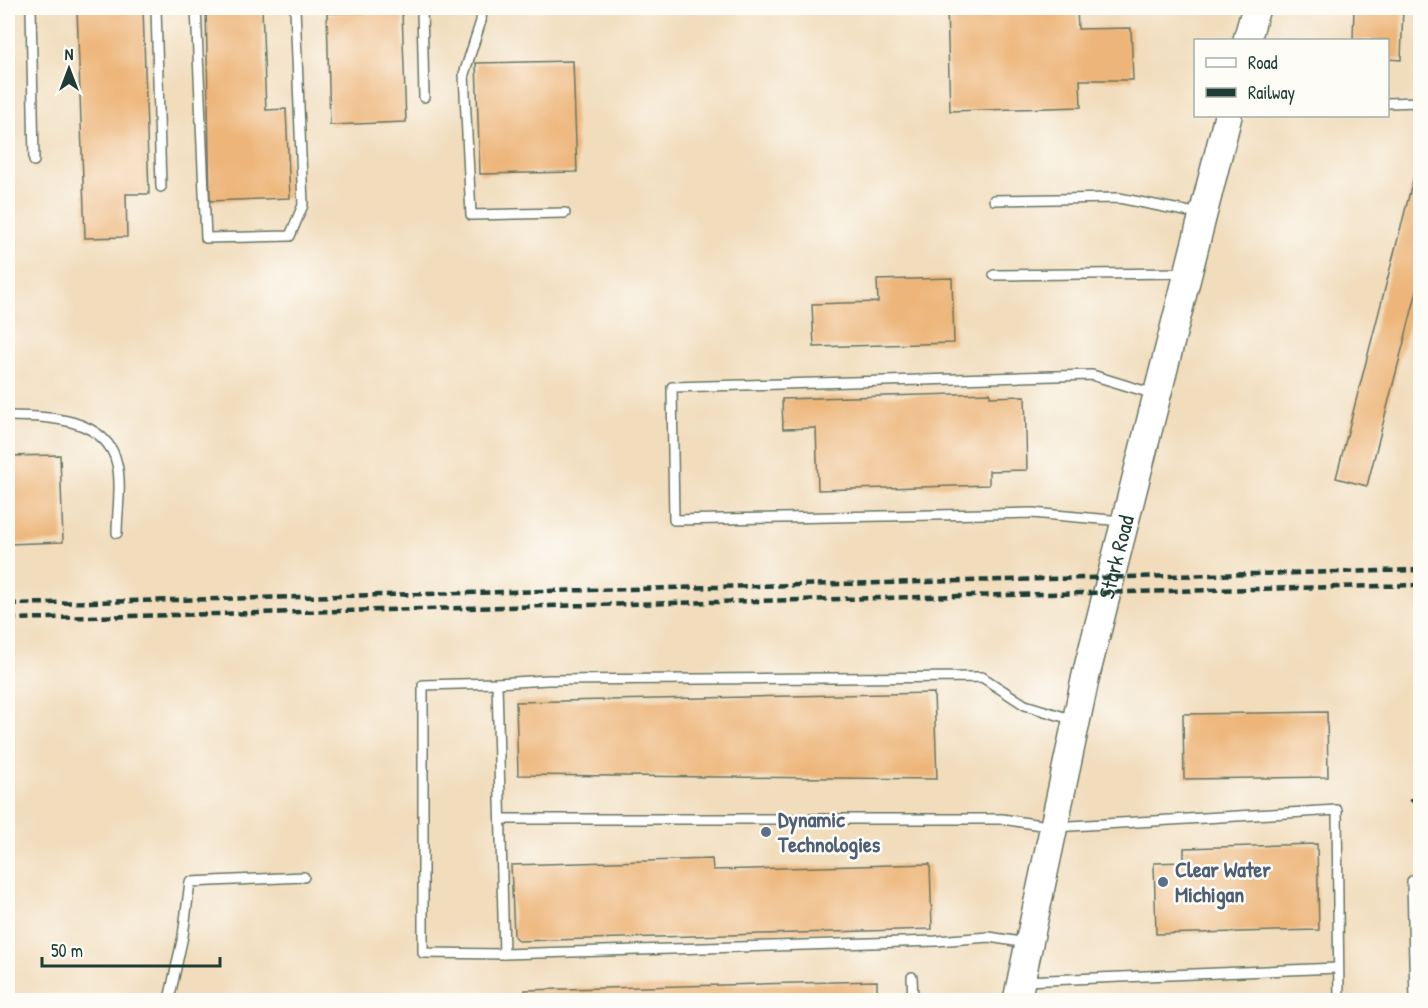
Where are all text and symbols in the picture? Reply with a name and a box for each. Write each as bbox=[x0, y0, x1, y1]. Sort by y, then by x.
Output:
north arrow bbox=[39, 39, 99, 99]
legend bbox=[1194, 39, 1389, 117]
text: N bbox=[65, 43, 74, 65]
text: Road bbox=[1248, 50, 1278, 75]
text: Railway bbox=[1248, 80, 1295, 105]
street label: Stark Road bbox=[1091, 512, 1141, 602]
place label: Dynamic Technologies bbox=[777, 804, 881, 860]
marker: Dynamic Technologies bbox=[759, 825, 773, 839]
place label: Clear Water Michigan bbox=[1175, 854, 1271, 910]
marker: Clear Water Michigan bbox=[1156, 875, 1170, 889]
scale bar bbox=[42, 930, 220, 968]
text: 50 m bbox=[51, 938, 83, 963]

